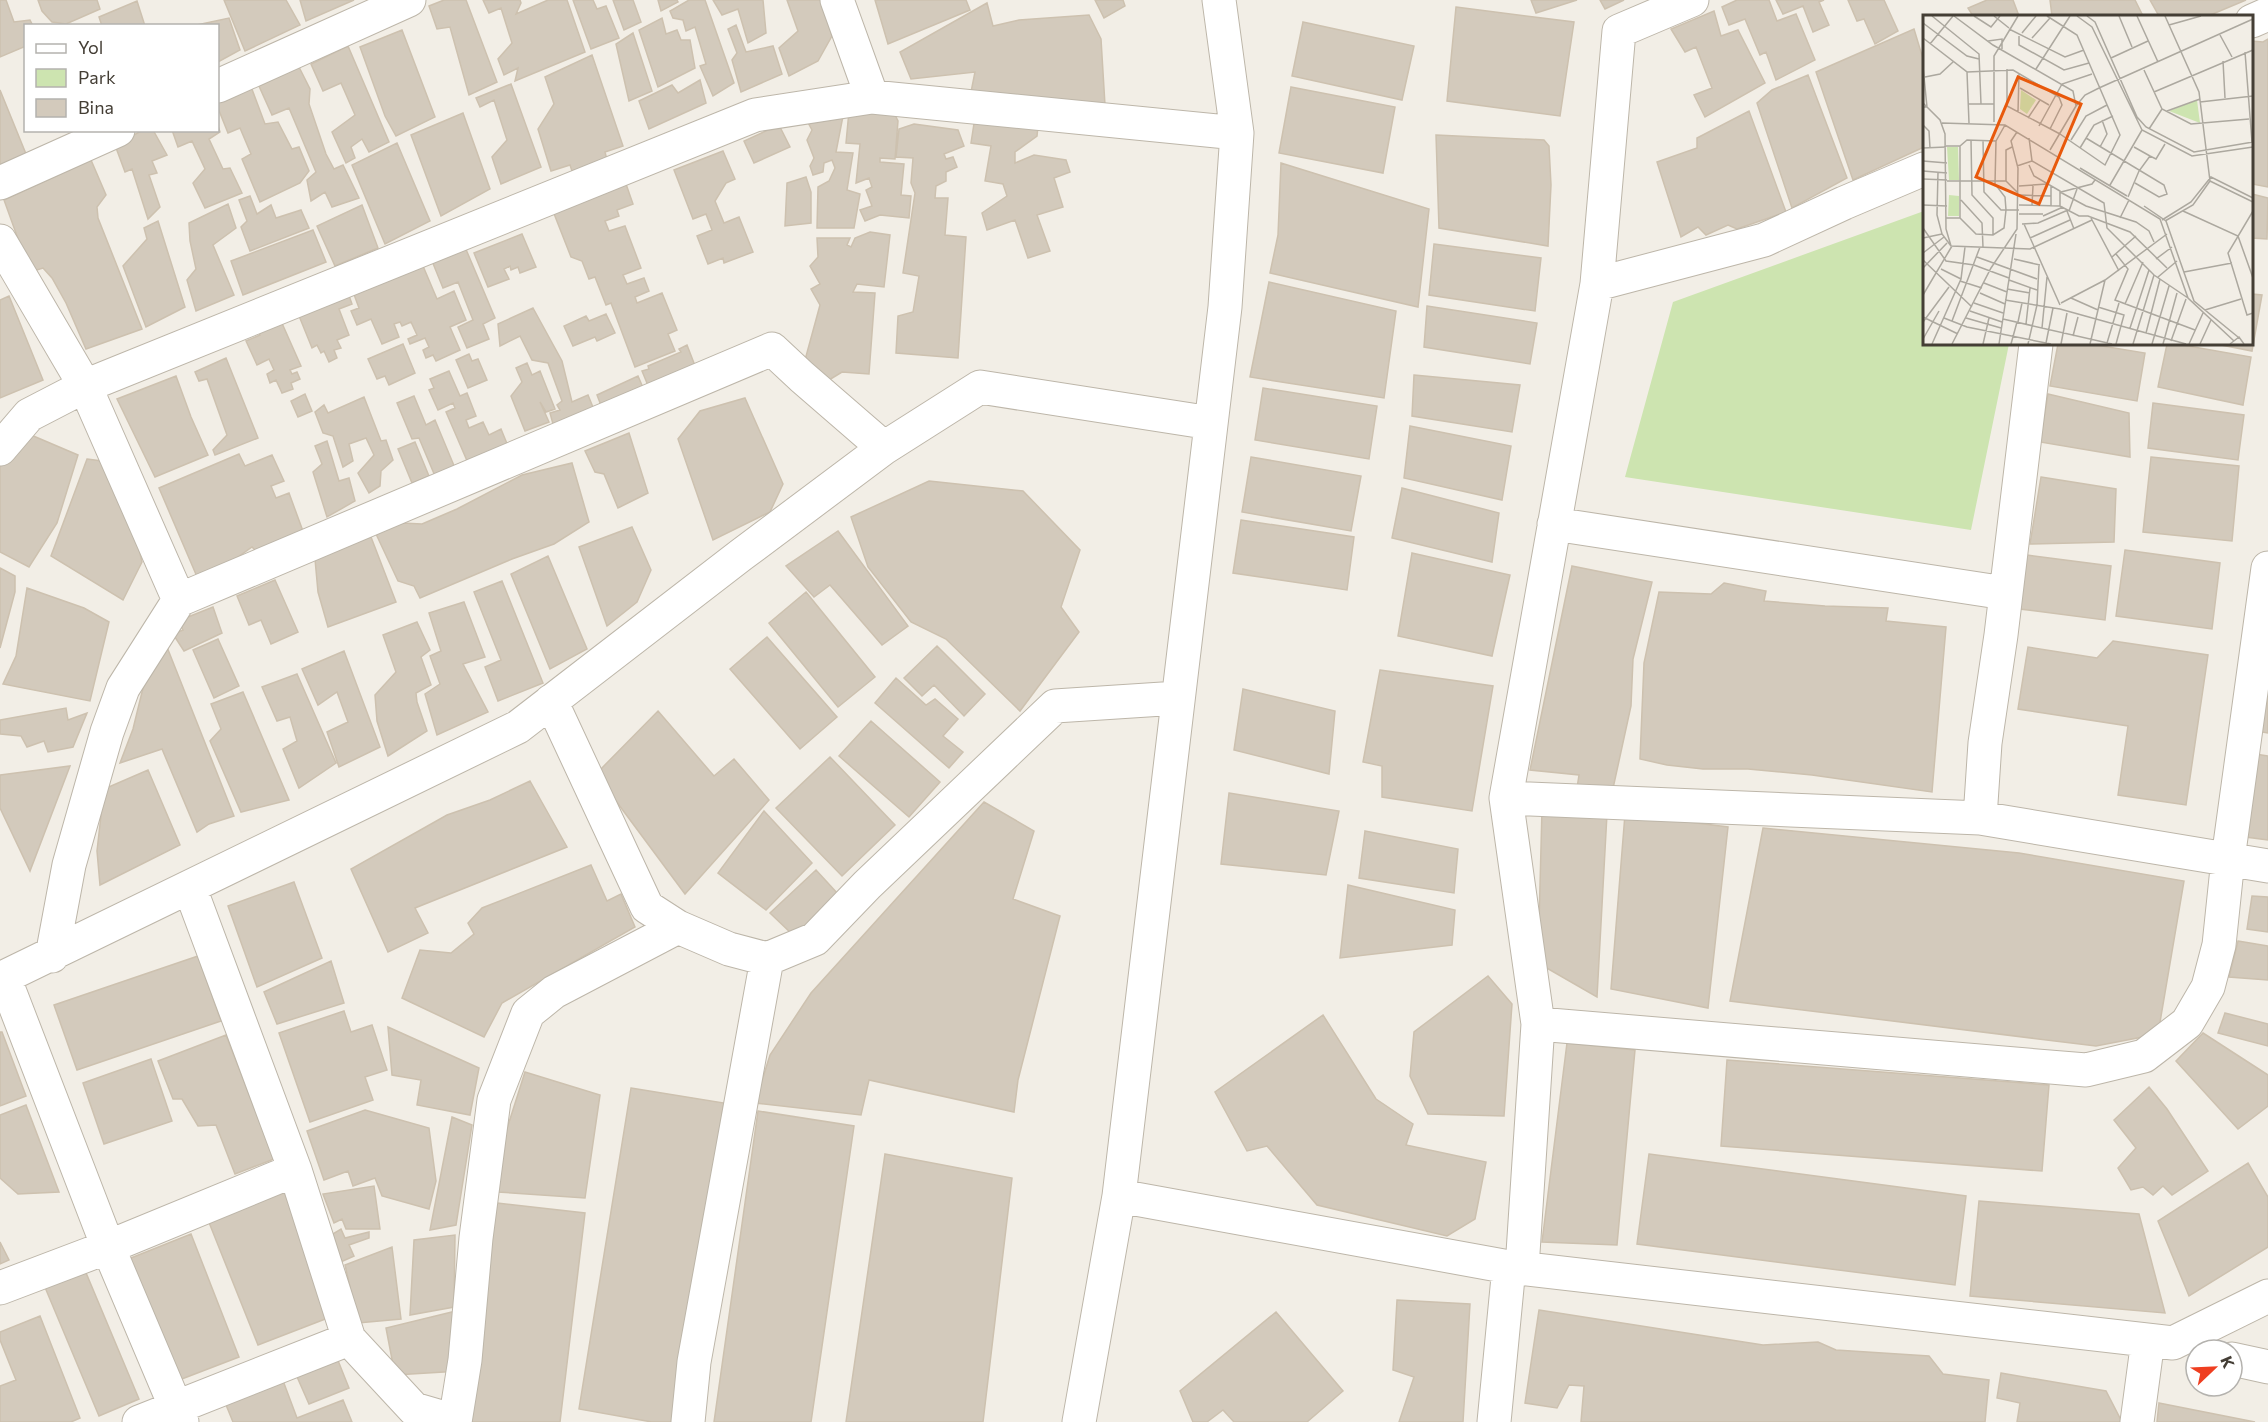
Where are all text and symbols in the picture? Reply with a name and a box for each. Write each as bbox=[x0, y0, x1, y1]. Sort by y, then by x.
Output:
inset map bbox=[1923, 15, 2253, 345]
legend bbox=[24, 24, 219, 132]
text: Yol bbox=[78, 36, 103, 58]
text: Park bbox=[78, 66, 116, 88]
text: Bina bbox=[78, 96, 114, 118]
north arrow bbox=[2184, 1338, 2244, 1398]
text: K bbox=[2217, 1353, 2239, 1371]

